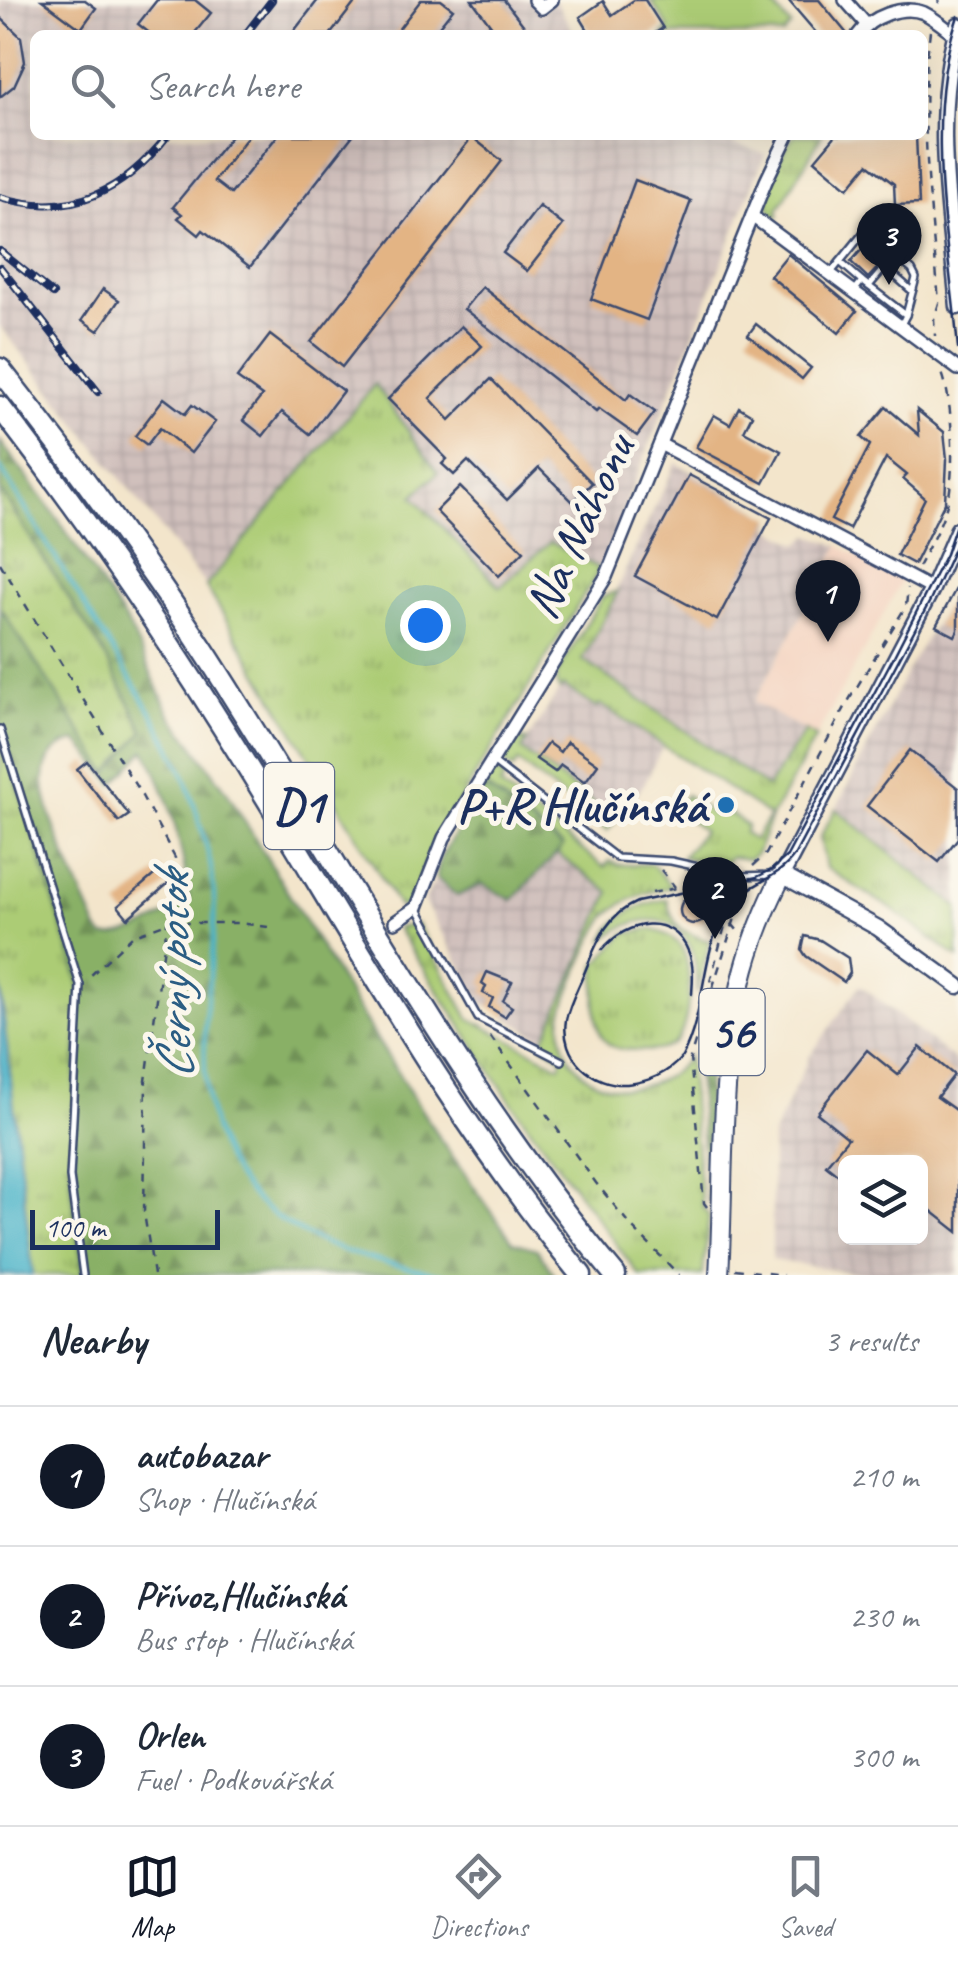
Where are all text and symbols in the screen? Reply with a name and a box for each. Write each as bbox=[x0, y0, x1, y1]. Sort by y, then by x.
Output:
search box bbox=[30, 30, 928, 140]
icon: search bbox=[65, 58, 120, 113]
text: Search here bbox=[145, 62, 300, 109]
pin: 3 bbox=[856, 202, 922, 285]
street label: Na Náhonu bbox=[509, 421, 650, 628]
pin: 1 bbox=[796, 560, 860, 642]
your location bbox=[400, 600, 451, 651]
road number: D1 bbox=[264, 763, 334, 849]
place label: P+R Hlučínská bbox=[457, 774, 711, 837]
marker: P+R Hlučínská bbox=[715, 794, 737, 816]
pin: 2 bbox=[682, 856, 748, 939]
water label: Černý potok bbox=[138, 862, 208, 1080]
road number: 56 bbox=[700, 989, 764, 1075]
map controls bbox=[838, 1155, 928, 1245]
button: layers bbox=[838, 1155, 928, 1245]
scale bar bbox=[30, 1205, 220, 1250]
text: 100 m bbox=[45, 1210, 105, 1245]
text: Nearby bbox=[40, 1314, 146, 1367]
text: 3 results bbox=[824, 1320, 918, 1361]
text: autobazar bbox=[135, 1432, 267, 1479]
text: 1 bbox=[65, 1456, 80, 1497]
text: 210 m bbox=[849, 1456, 918, 1497]
text: Shop · Hlučínská bbox=[135, 1479, 315, 1520]
text: Přívoz,Hlučínská bbox=[135, 1572, 345, 1619]
text: 2 bbox=[65, 1596, 80, 1637]
text: 230 m bbox=[849, 1596, 918, 1637]
text: Bus stop · Hlučínská bbox=[135, 1619, 352, 1660]
text: Orlen bbox=[135, 1712, 205, 1759]
text: 3 bbox=[65, 1736, 80, 1777]
text: 300 m bbox=[849, 1736, 918, 1777]
text: Fuel · Podkovářská bbox=[135, 1759, 332, 1800]
tab: Map bbox=[125, 1849, 180, 1944]
tab: Directions bbox=[430, 1849, 528, 1944]
tab: Saved bbox=[778, 1849, 833, 1944]

